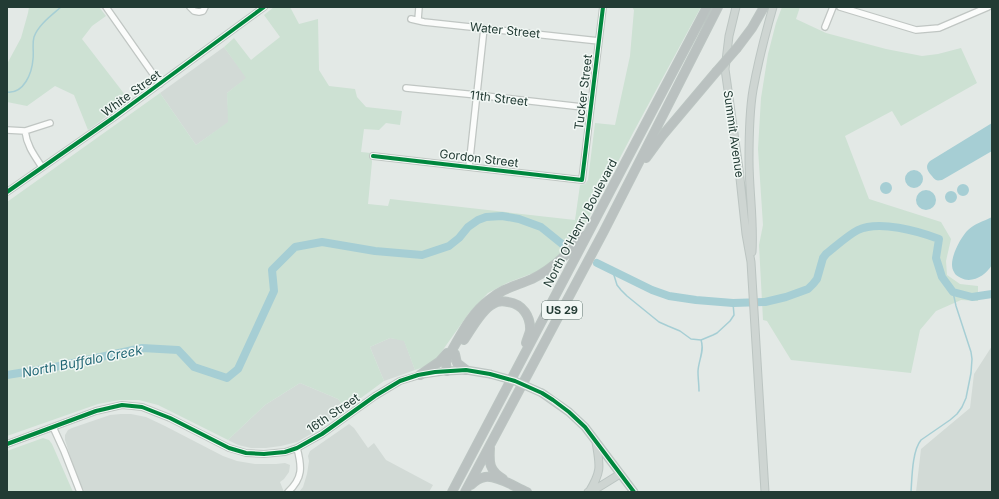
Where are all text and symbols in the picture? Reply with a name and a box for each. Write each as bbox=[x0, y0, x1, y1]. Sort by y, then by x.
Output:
street label: Water Street bbox=[469, 19, 541, 41]
street label: Tucker Street bbox=[571, 53, 595, 131]
street label: White Street bbox=[98, 66, 164, 120]
street label: 11th Street bbox=[469, 87, 529, 109]
street label: Summit Avenue bbox=[720, 89, 748, 179]
street label: Gordon Street bbox=[439, 146, 519, 170]
street label: North O'Henry Boulevard bbox=[540, 156, 620, 290]
road number: US 29 bbox=[542, 301, 582, 319]
water label: North Buffalo Creek bbox=[21, 341, 144, 381]
street label: 16th Street bbox=[304, 390, 362, 436]

